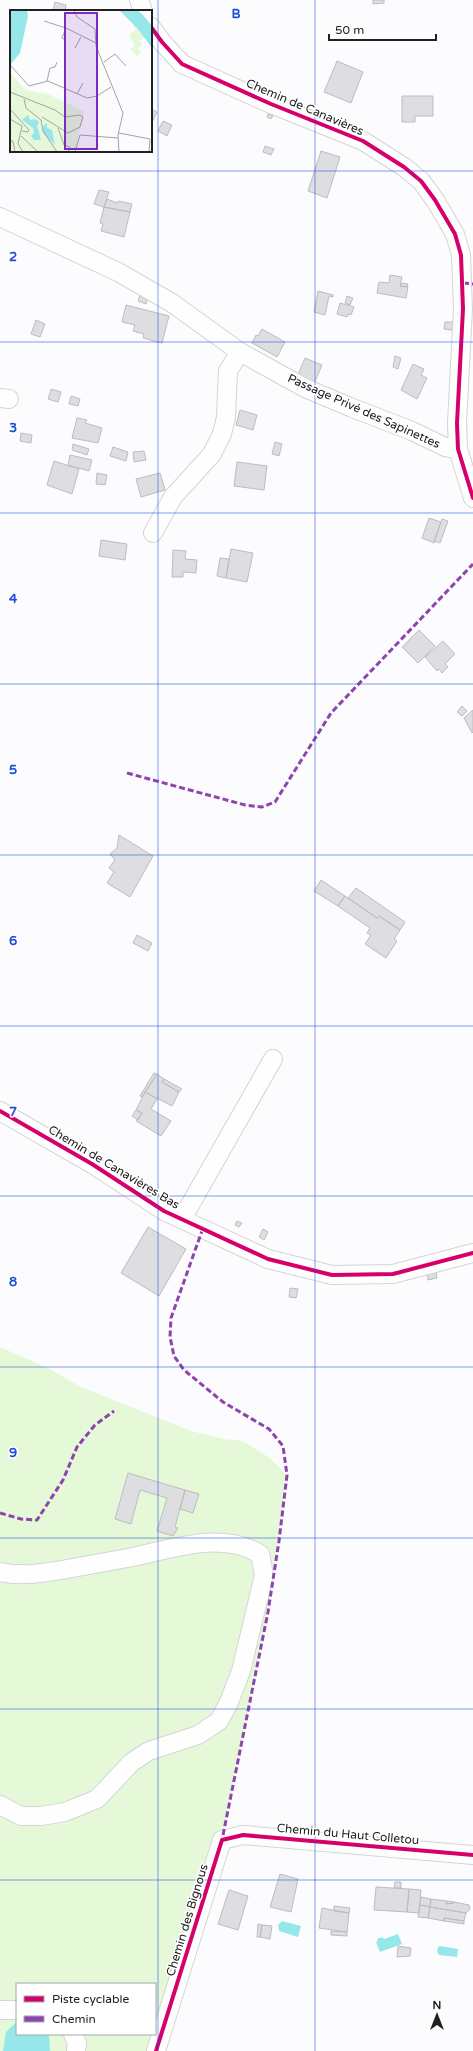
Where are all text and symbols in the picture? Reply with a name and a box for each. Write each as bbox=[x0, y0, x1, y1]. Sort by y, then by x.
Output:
text: B bbox=[231, 6, 241, 22]
inset map bbox=[10, 10, 152, 152]
scale bar bbox=[329, 16, 436, 42]
text: 50 m bbox=[335, 23, 364, 37]
street label: Chemin de Canavières bbox=[244, 76, 366, 138]
text: 2 bbox=[9, 249, 17, 265]
street label: Passage Privé des Sapinettes bbox=[285, 371, 443, 451]
text: 3 bbox=[9, 420, 17, 436]
text: 4 bbox=[9, 591, 18, 607]
text: 5 bbox=[9, 762, 17, 778]
text: 6 bbox=[9, 933, 17, 949]
text: 7 bbox=[9, 1104, 17, 1120]
street label: Chemin de Canavières Bas bbox=[46, 1122, 182, 1212]
text: 8 bbox=[9, 1274, 17, 1290]
text: 9 bbox=[9, 1445, 17, 1461]
street label: Chemin du Haut Colletou bbox=[276, 1821, 420, 1847]
street label: Chemin des Bignous bbox=[163, 1862, 211, 1978]
legend bbox=[16, 1983, 156, 2035]
text: Piste cyclable bbox=[52, 1992, 130, 2006]
north arrow bbox=[417, 1995, 457, 2035]
text: N bbox=[433, 1999, 441, 2012]
text: Chemin bbox=[52, 2012, 96, 2026]

